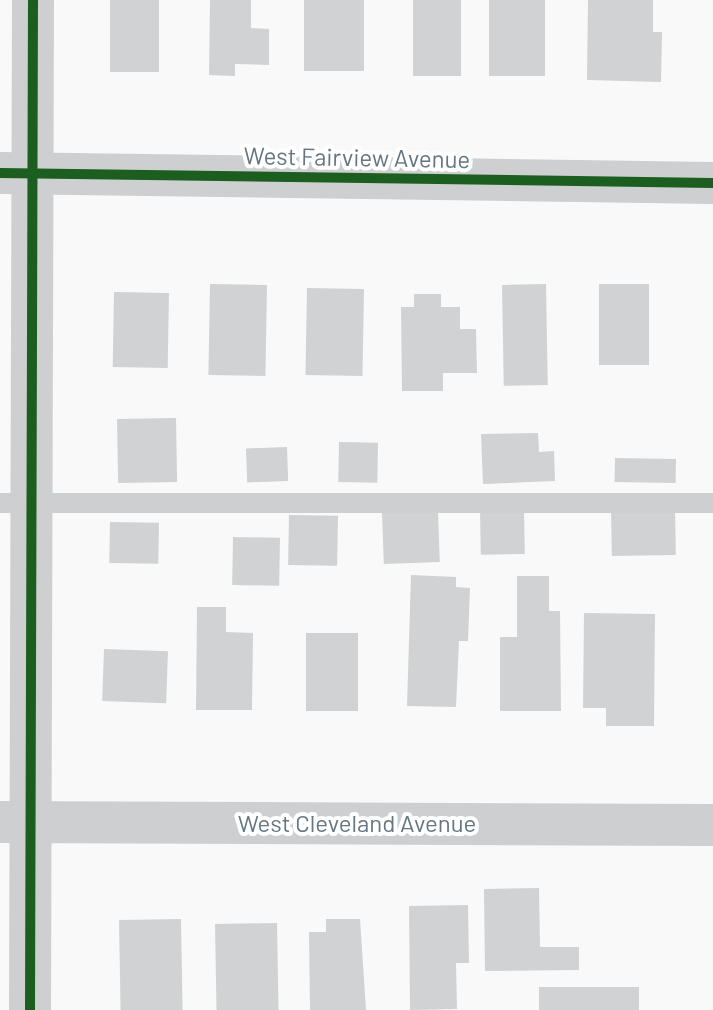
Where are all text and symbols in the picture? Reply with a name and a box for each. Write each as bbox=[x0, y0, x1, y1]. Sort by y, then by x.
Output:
street label: West Fairview Avenue bbox=[243, 141, 471, 173]
street label: West Cleveland Avenue bbox=[238, 809, 476, 837]

